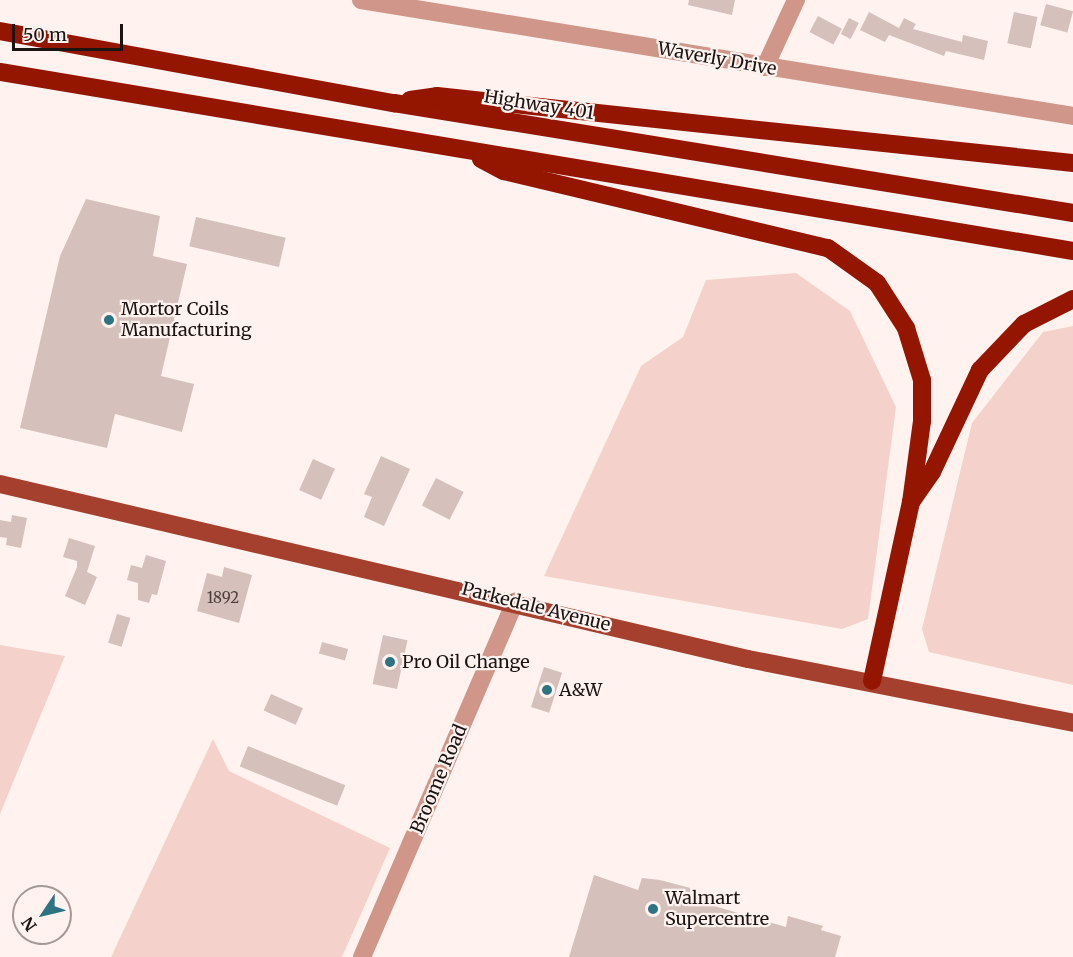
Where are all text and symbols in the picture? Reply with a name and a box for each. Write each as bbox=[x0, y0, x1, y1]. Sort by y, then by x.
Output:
scale bar bbox=[15, 12, 126, 50]
text: 50 m bbox=[23, 23, 67, 46]
street label: Waverly Drive bbox=[656, 38, 778, 80]
street label: Highway 401 bbox=[482, 86, 596, 124]
place label: Mortor Coils Manufacturing bbox=[121, 299, 252, 342]
marker: Mortor Coils Manufacturing bbox=[102, 313, 116, 327]
street label: Parkedale Avenue bbox=[459, 578, 613, 636]
house number: 1892 bbox=[207, 589, 239, 607]
place label: Pro Oil Change bbox=[402, 651, 530, 673]
marker: Pro Oil Change bbox=[383, 655, 397, 669]
place label: A&W bbox=[559, 679, 602, 701]
marker: A&W bbox=[540, 683, 554, 697]
street label: Broome Road bbox=[406, 721, 472, 837]
north arrow bbox=[12, 885, 72, 945]
place label: Walmart Supercentre bbox=[665, 888, 769, 930]
marker: Walmart Supercentre bbox=[646, 902, 660, 916]
text: N bbox=[17, 913, 41, 935]

